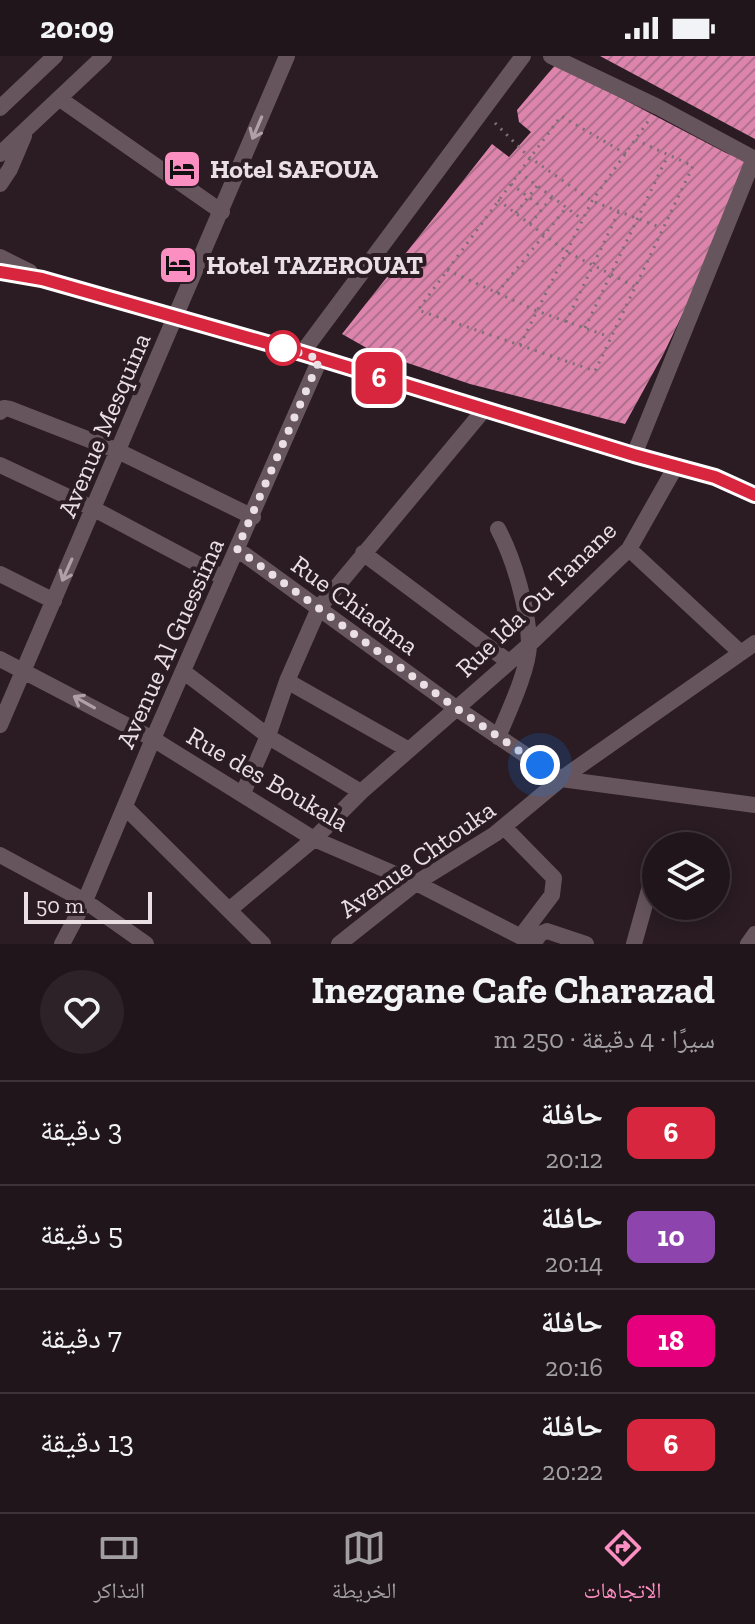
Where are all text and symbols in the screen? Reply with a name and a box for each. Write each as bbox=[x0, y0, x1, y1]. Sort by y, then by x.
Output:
text: 20:09 bbox=[40, 10, 114, 46]
one-way arrow bbox=[249, 115, 264, 140]
hotel icon: Hotel SAFOUA bbox=[161, 148, 203, 190]
place label: Hotel SAFOUA bbox=[210, 153, 378, 185]
hotel icon: Hotel TAZEROUAT bbox=[157, 244, 199, 286]
place label: Hotel TAZEROUAT bbox=[206, 249, 423, 281]
street label: Avenue Mesquina bbox=[51, 327, 157, 522]
unlabelled marker bbox=[266, 331, 300, 365]
line badge: 6 bbox=[353, 352, 405, 404]
text: 6 bbox=[371, 361, 387, 394]
street label: Rue Ida Ou Tanane bbox=[449, 514, 623, 684]
street label: Avenue Al Guessima bbox=[109, 532, 231, 753]
street label: Rue Chiadma bbox=[285, 548, 425, 662]
one-way arrow bbox=[59, 557, 74, 582]
one-way arrow bbox=[73, 694, 97, 709]
street label: Rue des Boukala bbox=[181, 720, 355, 839]
your location bbox=[520, 745, 560, 785]
street label: Avenue Chtouka bbox=[333, 793, 502, 925]
map controls bbox=[642, 832, 730, 920]
button: layers bbox=[642, 832, 730, 920]
scale bar bbox=[24, 888, 152, 924]
text: 50 m bbox=[36, 892, 84, 919]
text: Inezgane Cafe Charazad bbox=[311, 967, 715, 1013]
button: heart bbox=[40, 970, 124, 1054]
text: سيرًا · 4 دقيقة · 250 m bbox=[494, 1023, 715, 1055]
text: حافلة bbox=[541, 1096, 603, 1132]
text: 3 دقيقة bbox=[40, 1112, 122, 1148]
text: 6 bbox=[663, 1116, 679, 1149]
text: 20:12 bbox=[545, 1143, 603, 1175]
text: حافلة bbox=[541, 1200, 603, 1236]
text: 5 دقيقة bbox=[40, 1216, 123, 1252]
text: 10 bbox=[657, 1220, 685, 1253]
text: 20:14 bbox=[545, 1247, 603, 1279]
text: حافلة bbox=[541, 1304, 603, 1340]
text: 7 دقيقة bbox=[40, 1320, 122, 1356]
text: 18 bbox=[658, 1324, 684, 1357]
text: 20:16 bbox=[545, 1351, 603, 1383]
text: حافلة bbox=[541, 1408, 603, 1444]
text: 13 دقيقة bbox=[40, 1424, 134, 1460]
text: 6 bbox=[663, 1428, 679, 1461]
text: 20:22 bbox=[542, 1455, 603, 1487]
tab: التذاكر bbox=[93, 1526, 145, 1612]
tab: الخريطة bbox=[332, 1526, 397, 1612]
tab: الاتجاهات bbox=[583, 1526, 662, 1612]

